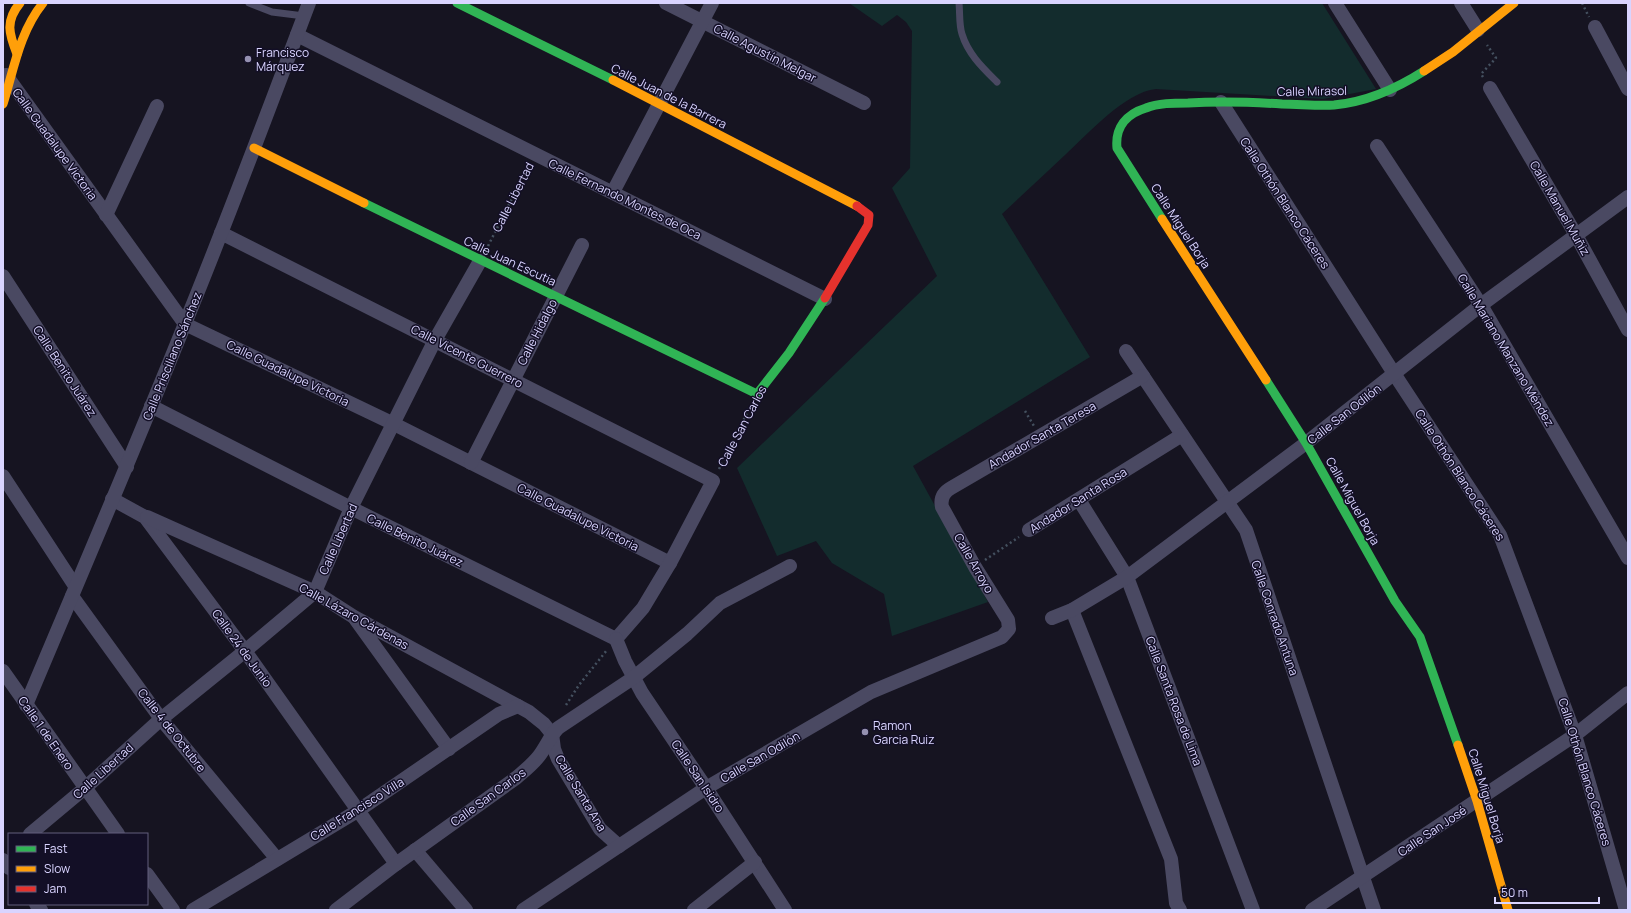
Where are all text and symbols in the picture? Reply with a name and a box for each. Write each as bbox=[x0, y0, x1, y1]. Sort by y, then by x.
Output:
street label: Calle Agustín Melgar bbox=[711, 20, 820, 87]
place label: Francisco Márquez bbox=[256, 44, 309, 75]
marker: Francisco Márquez bbox=[243, 54, 253, 64]
street label: Calle Juan de la Barrera bbox=[608, 59, 730, 133]
street label: Calle Mirasol bbox=[1277, 82, 1347, 100]
street label: Calle Guadalupe Victoria bbox=[9, 85, 101, 203]
street label: Calle Othón Blanco Cáceres bbox=[1236, 134, 1334, 272]
street label: Calle Fernando Montes de Oca bbox=[546, 155, 704, 243]
street label: Calle Manuel Muñiz bbox=[1526, 157, 1594, 259]
street label: Calle Libertad bbox=[488, 159, 538, 235]
street label: Calle Miguel Borja bbox=[1147, 180, 1215, 272]
street label: Calle Juan Escutia bbox=[461, 232, 559, 290]
street label: Calle Mariano Manzano Méndez bbox=[1454, 271, 1558, 429]
street label: Calle Prisciliano Sánchez bbox=[138, 289, 206, 423]
street label: Calle Hidalgo bbox=[513, 296, 561, 368]
street label: Calle Vicente Guerrero bbox=[408, 320, 526, 392]
street label: Calle Benito Juárez bbox=[29, 322, 101, 420]
street label: Calle Guadalupe Victoria bbox=[224, 336, 352, 410]
street label: Calle San Odilón bbox=[1304, 380, 1384, 448]
street label: Calle San Carlos bbox=[713, 382, 771, 470]
street label: Andador Santa Teresa bbox=[985, 397, 1099, 473]
street label: Calle Othón Blanco Cáceres bbox=[1411, 406, 1509, 544]
street label: Calle Miguel Borja bbox=[1322, 454, 1384, 548]
street label: Andador Santa Rosa bbox=[1026, 463, 1130, 537]
street label: Calle Guadalupe Victoria bbox=[514, 479, 642, 555]
street label: Calle Libertad bbox=[315, 501, 361, 577]
street label: Calle Benito Juárez bbox=[364, 509, 466, 571]
street label: Calle Arroyo bbox=[950, 530, 998, 596]
street label: Calle Conrado Antuna bbox=[1247, 558, 1303, 678]
street label: Calle Lázaro Cárdenas bbox=[296, 579, 412, 653]
street label: Calle 24 de Junio bbox=[208, 606, 276, 690]
street label: Calle Santa Rosa de Lima bbox=[1141, 634, 1207, 768]
street label: Calle 4 de Octubre bbox=[134, 685, 210, 775]
street label: Calle 1 de Enero bbox=[14, 693, 78, 773]
street label: Calle Othón Blanco Cáceres bbox=[1554, 696, 1616, 848]
place label: Ramon Garcia Ruiz bbox=[873, 717, 935, 748]
street label: Calle San Odilón bbox=[717, 727, 803, 787]
marker: Ramon Garcia Ruiz bbox=[860, 727, 870, 737]
street label: Calle San Isidro bbox=[667, 736, 729, 816]
street label: Calle Libertad bbox=[69, 739, 137, 803]
street label: Calle Miguel Borja bbox=[1465, 747, 1509, 845]
street label: Calle Santa Ana bbox=[551, 751, 611, 835]
street label: Calle San Carlos bbox=[447, 764, 529, 830]
street label: Calle Francisco Villa bbox=[307, 773, 407, 845]
street label: Calle San José bbox=[1394, 802, 1470, 860]
legend bbox=[8, 833, 148, 905]
text: Fast bbox=[44, 840, 68, 857]
text: Slow bbox=[44, 860, 70, 877]
scale bar bbox=[1495, 879, 1599, 905]
text: Jam bbox=[44, 880, 66, 897]
text: 50 m bbox=[1501, 884, 1528, 901]

